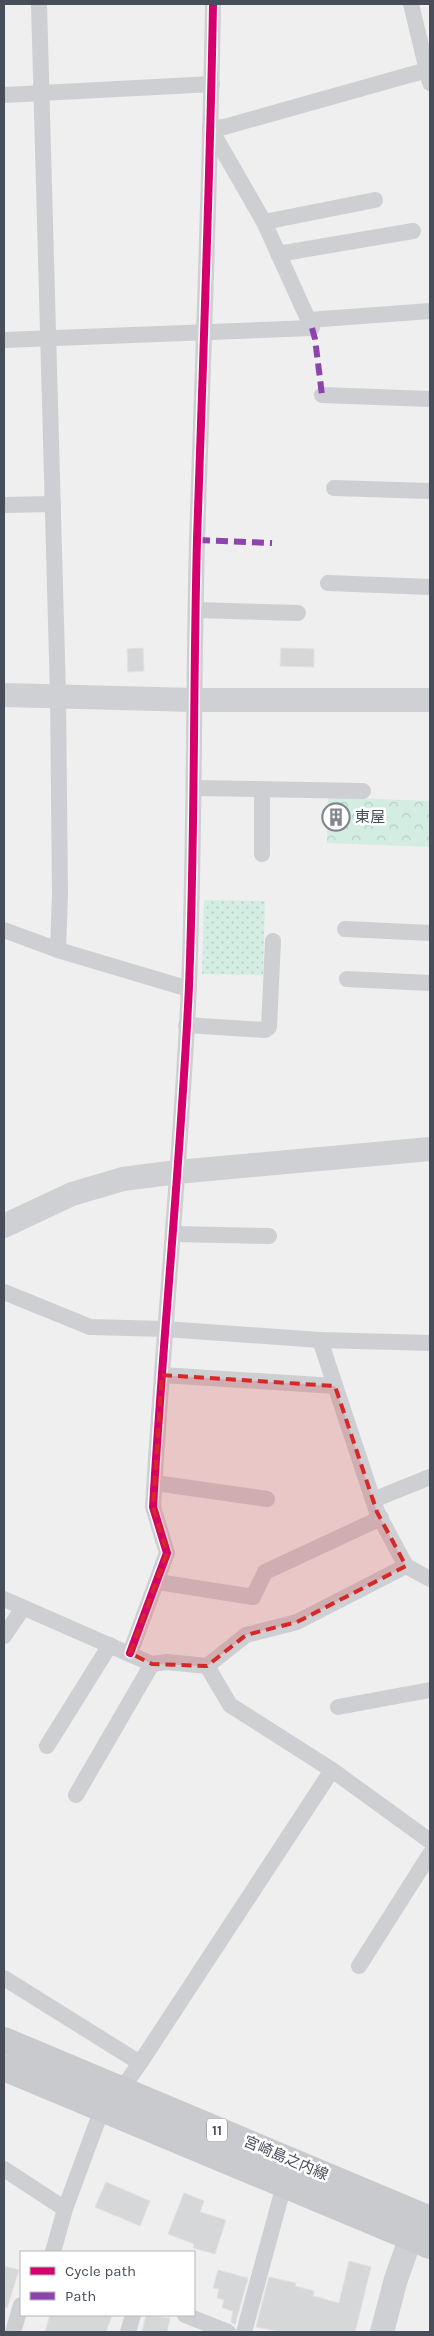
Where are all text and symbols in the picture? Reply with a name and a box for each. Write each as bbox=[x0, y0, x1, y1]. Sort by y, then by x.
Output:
building icon: 東屋 bbox=[321, 802, 351, 832]
place label: 東屋 bbox=[355, 808, 385, 826]
road number: 11 bbox=[207, 2118, 227, 2142]
street label: 宮崎島之内線 bbox=[241, 2132, 331, 2184]
legend bbox=[20, 2251, 195, 2316]
text: Cycle path bbox=[65, 2262, 136, 2280]
text: Path bbox=[65, 2287, 96, 2305]

